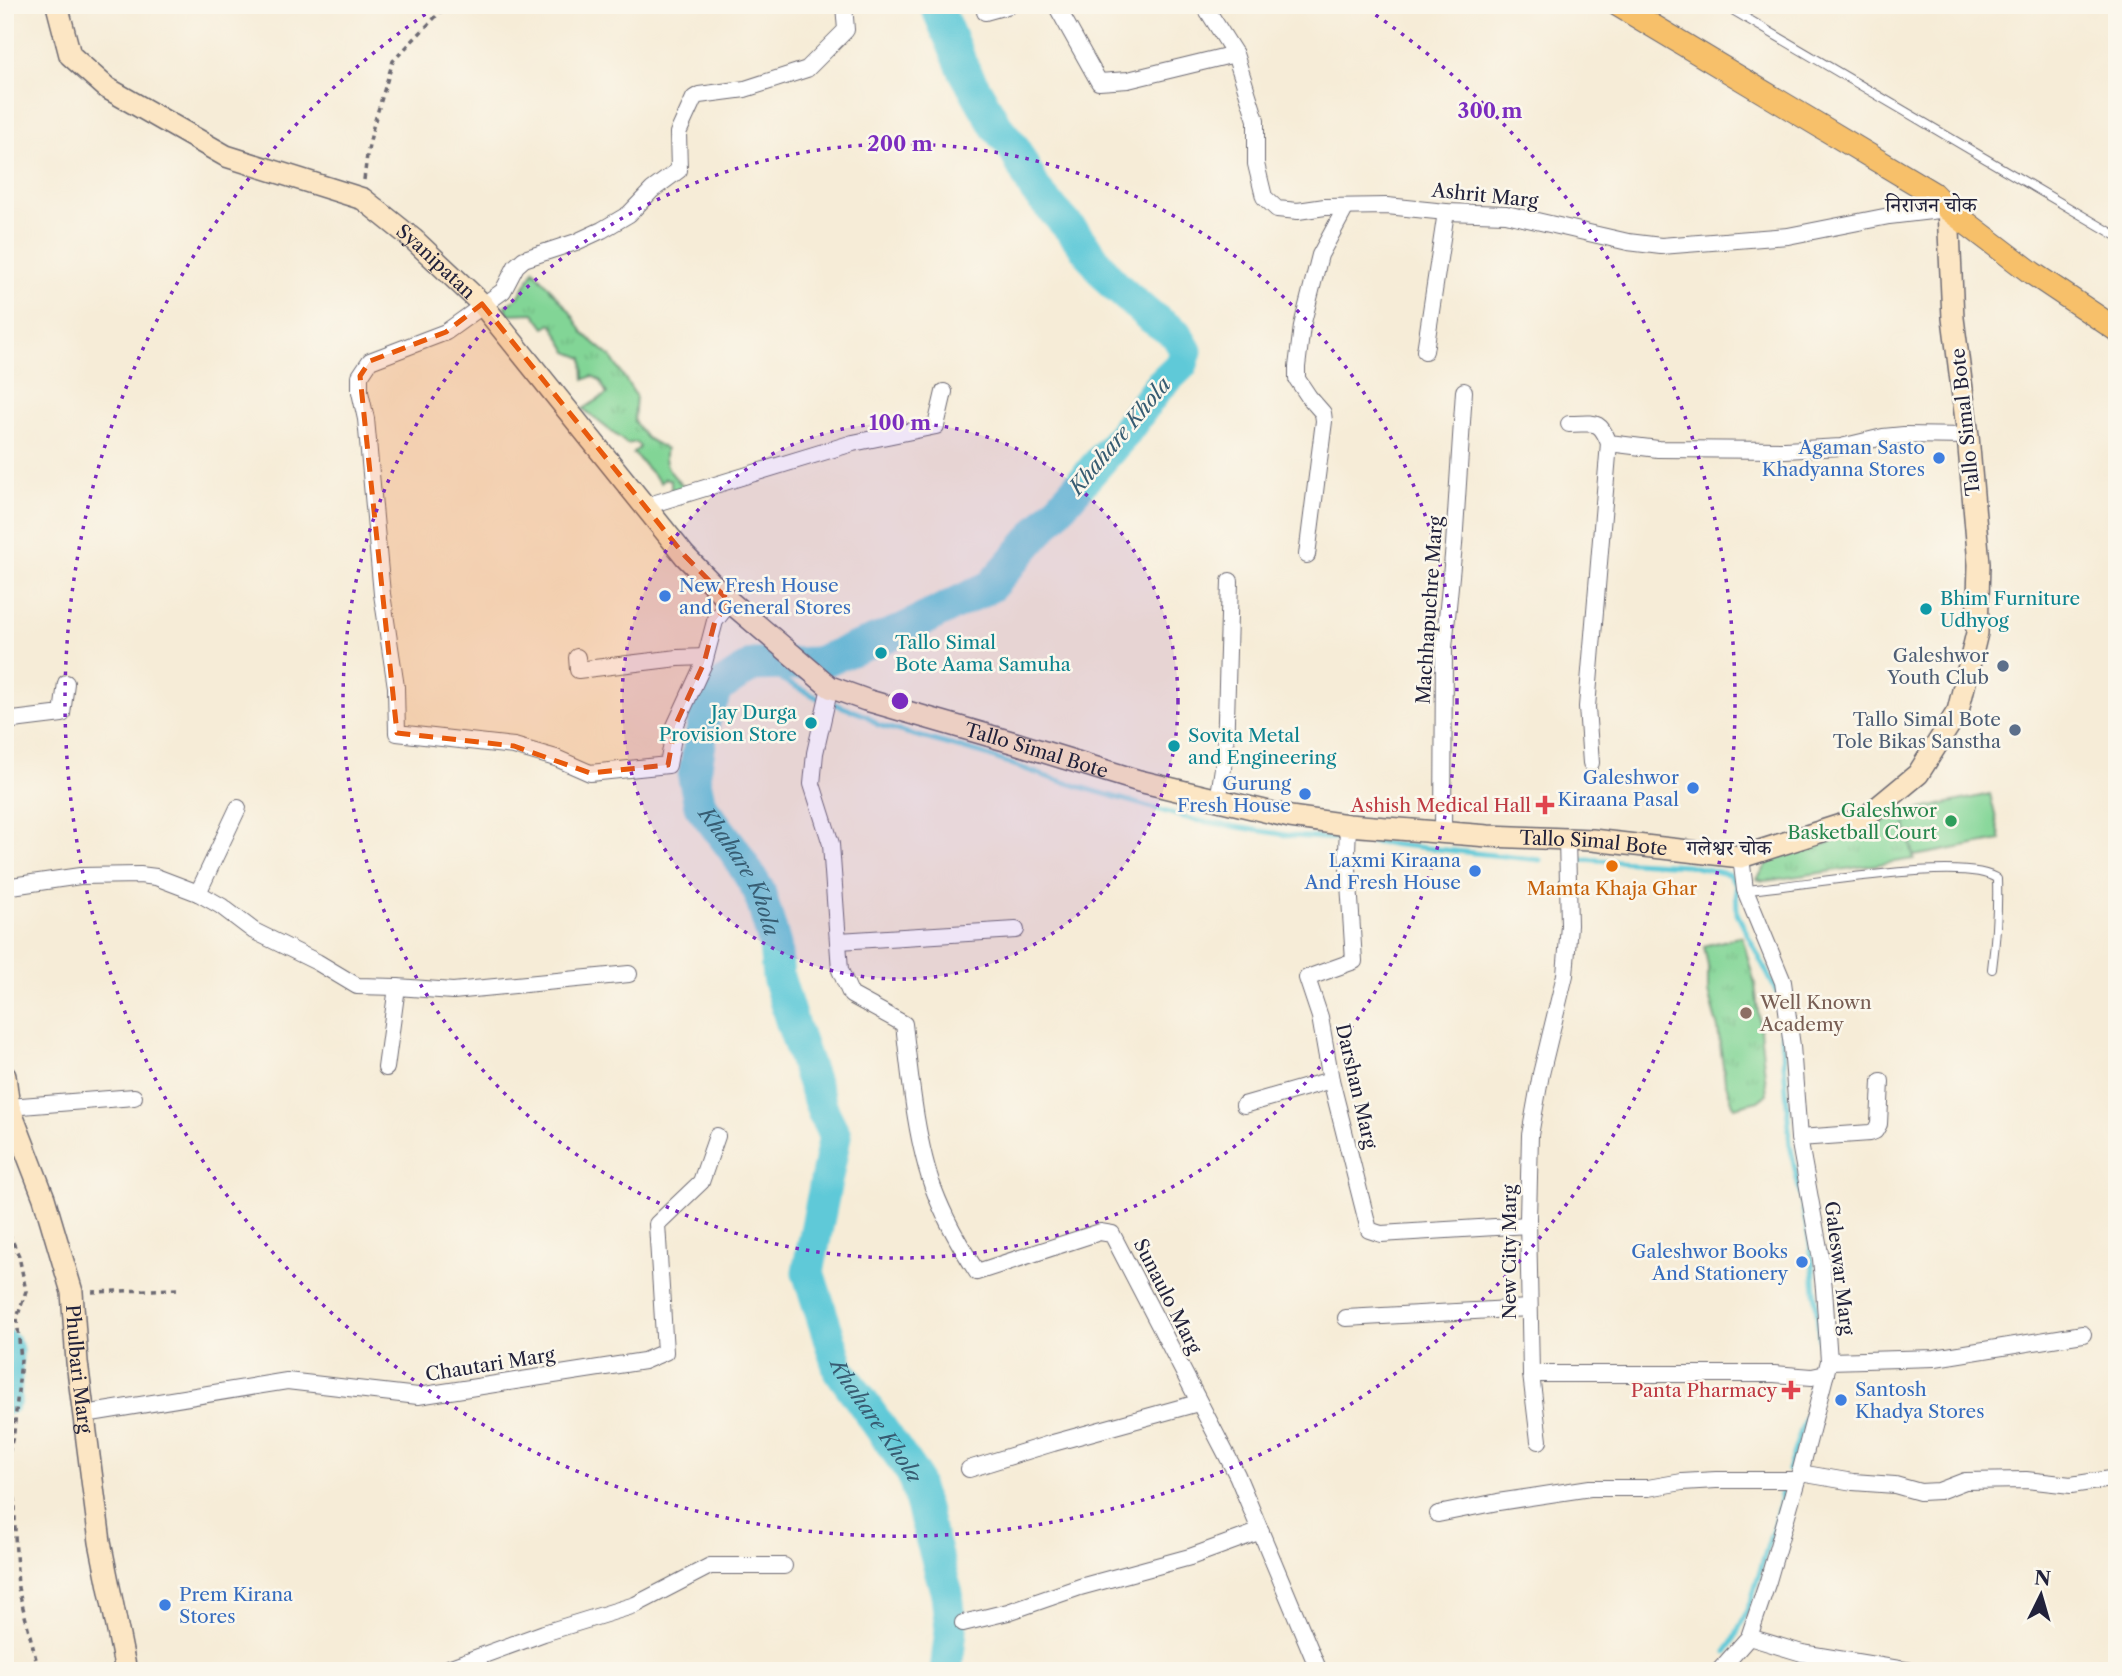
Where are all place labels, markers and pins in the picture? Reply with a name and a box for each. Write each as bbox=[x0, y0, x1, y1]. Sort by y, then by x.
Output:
place label: Agaman Sasto Khadyanna Stores bbox=[1762, 436, 1925, 481]
marker: Agaman Sasto Khadyanna Stores bbox=[1931, 450, 1947, 466]
place label: New Fresh House and General Stores bbox=[679, 574, 851, 619]
place label: Bhim Furniture Udhyog bbox=[1940, 587, 2080, 632]
marker: New Fresh House and General Stores bbox=[657, 588, 673, 604]
marker: Bhim Furniture Udhyog bbox=[1918, 601, 1934, 617]
place label: Tallo Simal Bote Aama Samuha bbox=[895, 631, 1071, 676]
place label: Galeshwor Youth Club bbox=[1886, 644, 1989, 689]
marker: Tallo Simal Bote Aama Samuha bbox=[873, 645, 889, 661]
marker: Galeshwor Youth Club bbox=[1995, 658, 2011, 674]
centre of rings bbox=[888, 689, 912, 713]
place label: Jay Durga Provision Store bbox=[659, 701, 797, 746]
place label: Tallo Simal Bote Tole Bikas Sanstha bbox=[1833, 708, 2001, 753]
marker: Jay Durga Provision Store bbox=[803, 715, 819, 731]
marker: Tallo Simal Bote Tole Bikas Sanstha bbox=[2007, 722, 2023, 738]
place label: Sovita Metal and Engineering bbox=[1188, 724, 1337, 769]
marker: Sovita Metal and Engineering bbox=[1166, 738, 1182, 754]
place label: Galeshwor Kiraana Pasal bbox=[1557, 766, 1679, 811]
place label: Gurung Fresh House bbox=[1177, 772, 1292, 817]
marker: Galeshwor Kiraana Pasal bbox=[1685, 780, 1701, 796]
marker: Gurung Fresh House bbox=[1297, 786, 1313, 802]
place label: Ashish Medical Hall bbox=[1350, 794, 1531, 817]
marker: Ashish Medical Hall bbox=[1537, 797, 1553, 813]
place label: Galeshwor Basketball Court bbox=[1787, 799, 1937, 844]
marker: Galeshwor Basketball Court bbox=[1943, 813, 1959, 829]
place label: Laxmi Kiraana And Fresh House bbox=[1303, 849, 1461, 894]
marker: Mamta Khaja Ghar bbox=[1604, 858, 1620, 874]
marker: Laxmi Kiraana And Fresh House bbox=[1467, 863, 1483, 879]
place label: Mamta Khaja Ghar bbox=[1527, 877, 1697, 900]
place label: Well Known Academy bbox=[1759, 991, 1872, 1036]
marker: Well Known Academy bbox=[1738, 1005, 1754, 1021]
place label: Galeshwor Books And Stationery bbox=[1631, 1240, 1788, 1285]
marker: Galeshwor Books And Stationery bbox=[1794, 1254, 1810, 1270]
place label: Santosh Khadya Stores bbox=[1855, 1378, 1984, 1423]
place label: Panta Pharmacy bbox=[1631, 1379, 1777, 1402]
marker: Panta Pharmacy bbox=[1783, 1382, 1799, 1398]
marker: Santosh Khadya Stores bbox=[1833, 1392, 1849, 1408]
place label: Prem Kirana Stores bbox=[179, 1583, 293, 1628]
marker: Prem Kirana Stores bbox=[157, 1597, 173, 1613]

